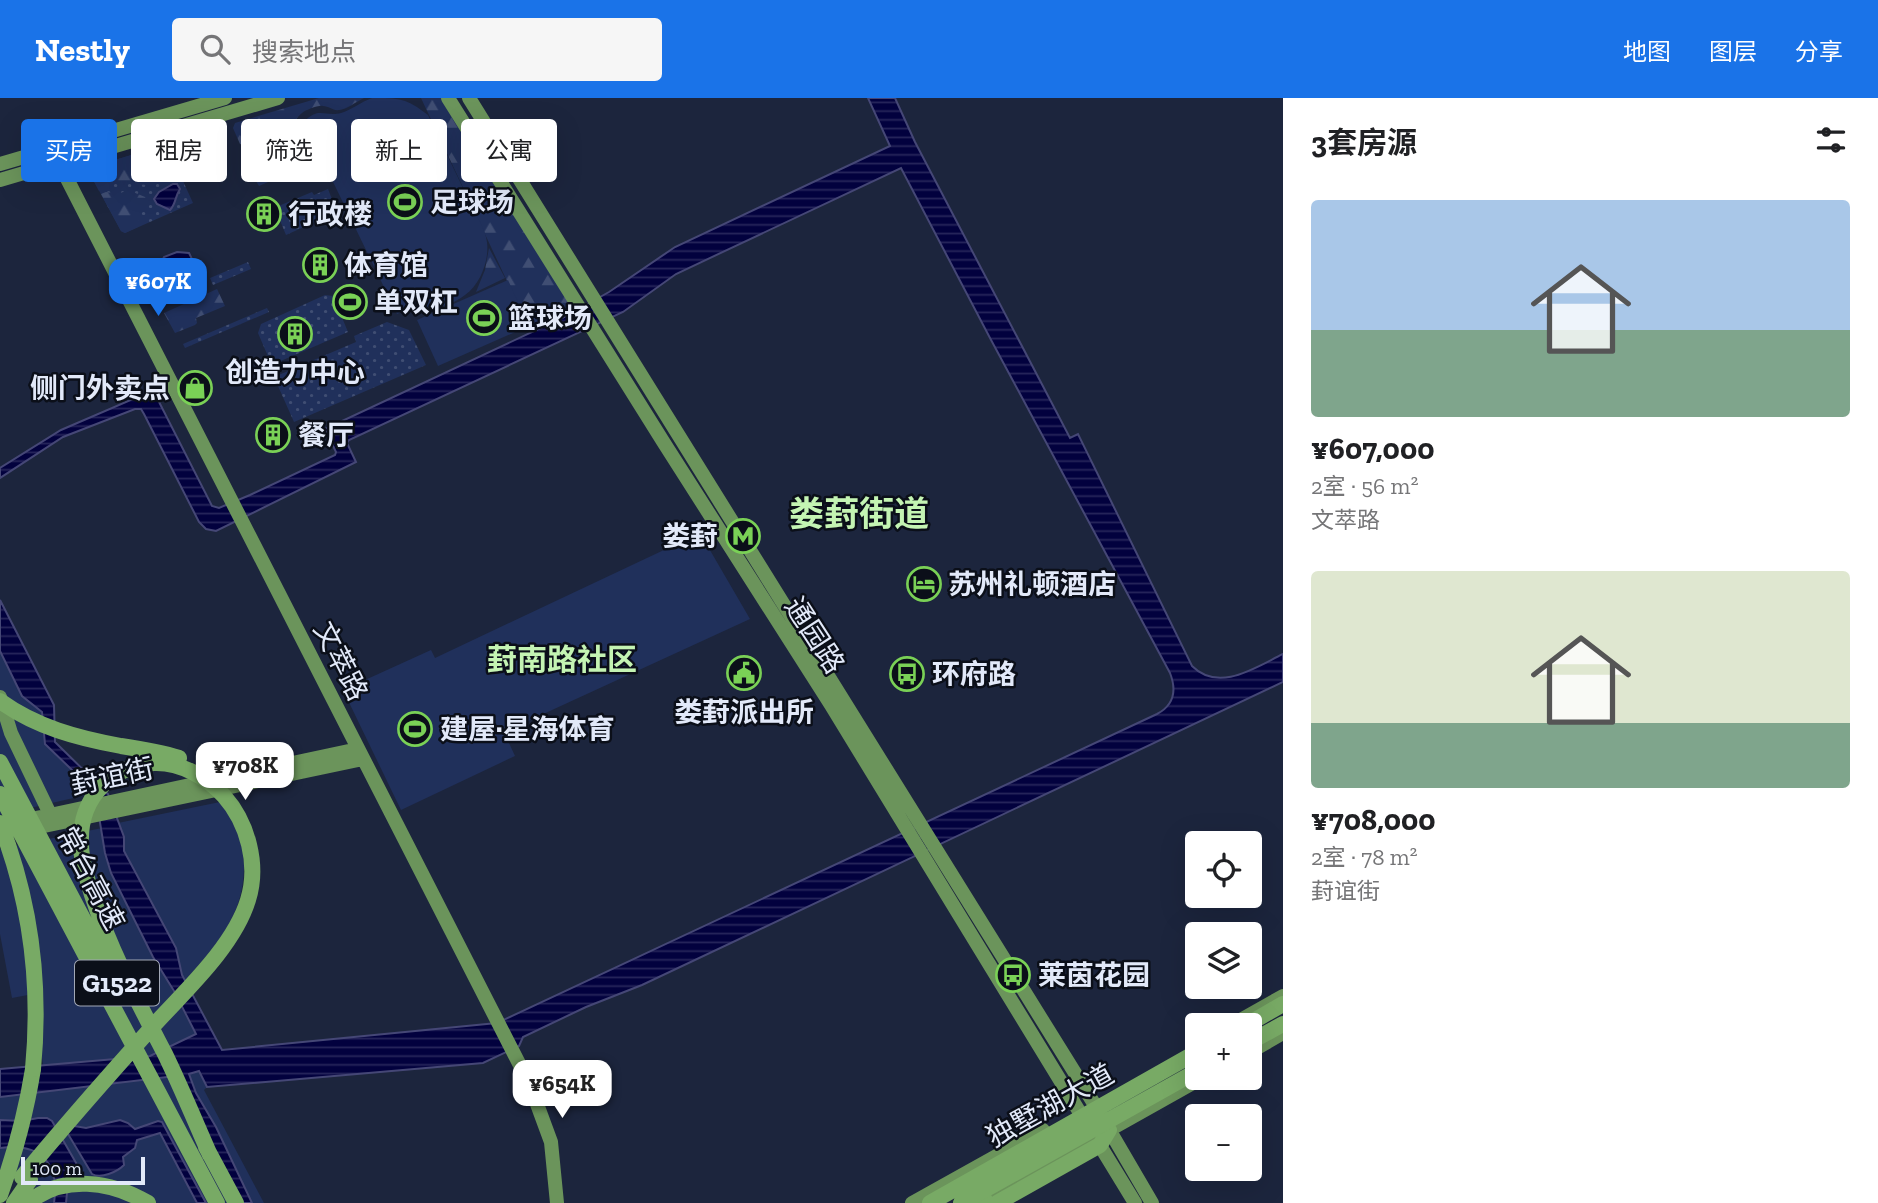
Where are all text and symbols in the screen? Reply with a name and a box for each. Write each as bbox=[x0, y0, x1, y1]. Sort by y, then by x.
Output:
search box bbox=[172, 18, 662, 81]
text: Nestly bbox=[35, 30, 130, 69]
icon: search bbox=[196, 30, 234, 68]
text: 搜索地点 bbox=[252, 36, 356, 68]
text: 地图 bbox=[1623, 37, 1671, 66]
text: 图层 bbox=[1709, 37, 1757, 66]
text: 分享 bbox=[1795, 37, 1843, 66]
chip: 买房 bbox=[21, 119, 117, 182]
chip: 租房 bbox=[131, 119, 227, 182]
chip: 筛选 bbox=[241, 119, 337, 182]
chip: 新上 bbox=[351, 119, 447, 182]
chip: 公寓 bbox=[461, 119, 557, 182]
icon: filters bbox=[1812, 121, 1850, 159]
text: 3套房源 bbox=[1311, 125, 1417, 161]
sports icon: 足球场 bbox=[386, 183, 424, 221]
place label: 足球场 bbox=[430, 186, 514, 219]
building icon: 行政楼 bbox=[245, 195, 283, 233]
place label: 行政楼 bbox=[288, 198, 372, 231]
building icon: 体育馆 bbox=[301, 246, 339, 284]
icon: home bbox=[1518, 246, 1644, 372]
place label: 体育馆 bbox=[344, 249, 428, 282]
pin: ¥607K bbox=[109, 258, 207, 318]
text: ¥607K bbox=[125, 267, 191, 295]
sports icon: 单双杠 bbox=[331, 283, 369, 321]
place label: 单双杠 bbox=[374, 286, 458, 319]
sports icon: 篮球场 bbox=[465, 299, 503, 337]
place label: 篮球场 bbox=[508, 302, 592, 335]
building icon: 创造力中心 bbox=[276, 315, 314, 353]
place label: 创造力中心 bbox=[225, 356, 365, 389]
shop icon: 侧门外卖点 bbox=[176, 369, 214, 407]
place label: 侧门外卖点 bbox=[30, 372, 170, 405]
building icon: 餐厅 bbox=[254, 416, 292, 454]
place label: 餐厅 bbox=[298, 419, 354, 452]
text: ¥607,000 bbox=[1311, 431, 1434, 467]
text: 2室 · 56 m² bbox=[1311, 472, 1418, 500]
district label: 娄葑街道 bbox=[789, 493, 929, 535]
text: 文萃路 bbox=[1311, 506, 1380, 534]
metro station icon: 娄葑 bbox=[724, 517, 762, 555]
place label: 娄葑 bbox=[662, 520, 718, 553]
hotel icon: 苏州礼顿酒店 bbox=[905, 565, 943, 603]
place label: 苏州礼顿酒店 bbox=[948, 568, 1116, 601]
street label: 通园路 bbox=[778, 591, 851, 679]
street label: 文萃路 bbox=[307, 616, 374, 706]
icon: home bbox=[1518, 617, 1644, 743]
district label: 葑南路社区 bbox=[487, 642, 637, 678]
public building icon: 娄葑派出所 bbox=[725, 654, 763, 692]
bus stop icon: 环府路 bbox=[888, 655, 926, 693]
place label: 环府路 bbox=[932, 658, 1016, 691]
place label: 娄葑派出所 bbox=[674, 696, 814, 729]
sports icon: 建屋·星海体育 bbox=[396, 710, 434, 748]
place label: 建屋·星海体育 bbox=[440, 713, 614, 746]
pin: ¥708K bbox=[196, 742, 294, 802]
text: ¥708K bbox=[212, 751, 278, 779]
street label: 葑谊街 bbox=[68, 752, 157, 801]
text: ¥708,000 bbox=[1311, 802, 1436, 838]
street label: 常台高速 bbox=[50, 821, 131, 935]
map controls bbox=[1185, 831, 1262, 1181]
button: locate bbox=[1185, 831, 1262, 908]
text: 2室 · 78 m² bbox=[1311, 843, 1418, 871]
text: 葑谊街 bbox=[1311, 877, 1380, 905]
button: layers bbox=[1185, 922, 1262, 999]
bus stop icon: 莱茵花园 bbox=[994, 956, 1032, 994]
place label: 莱茵花园 bbox=[1038, 959, 1150, 992]
road number: G1522 bbox=[75, 960, 159, 1006]
button: + bbox=[1185, 1013, 1262, 1090]
street label: 独墅湖大道 bbox=[981, 1057, 1119, 1154]
pin: ¥654K bbox=[513, 1060, 611, 1120]
text: ¥654K bbox=[529, 1069, 595, 1097]
button: − bbox=[1185, 1104, 1262, 1181]
scale bar bbox=[21, 1154, 145, 1186]
text: 100 m bbox=[32, 1157, 82, 1180]

